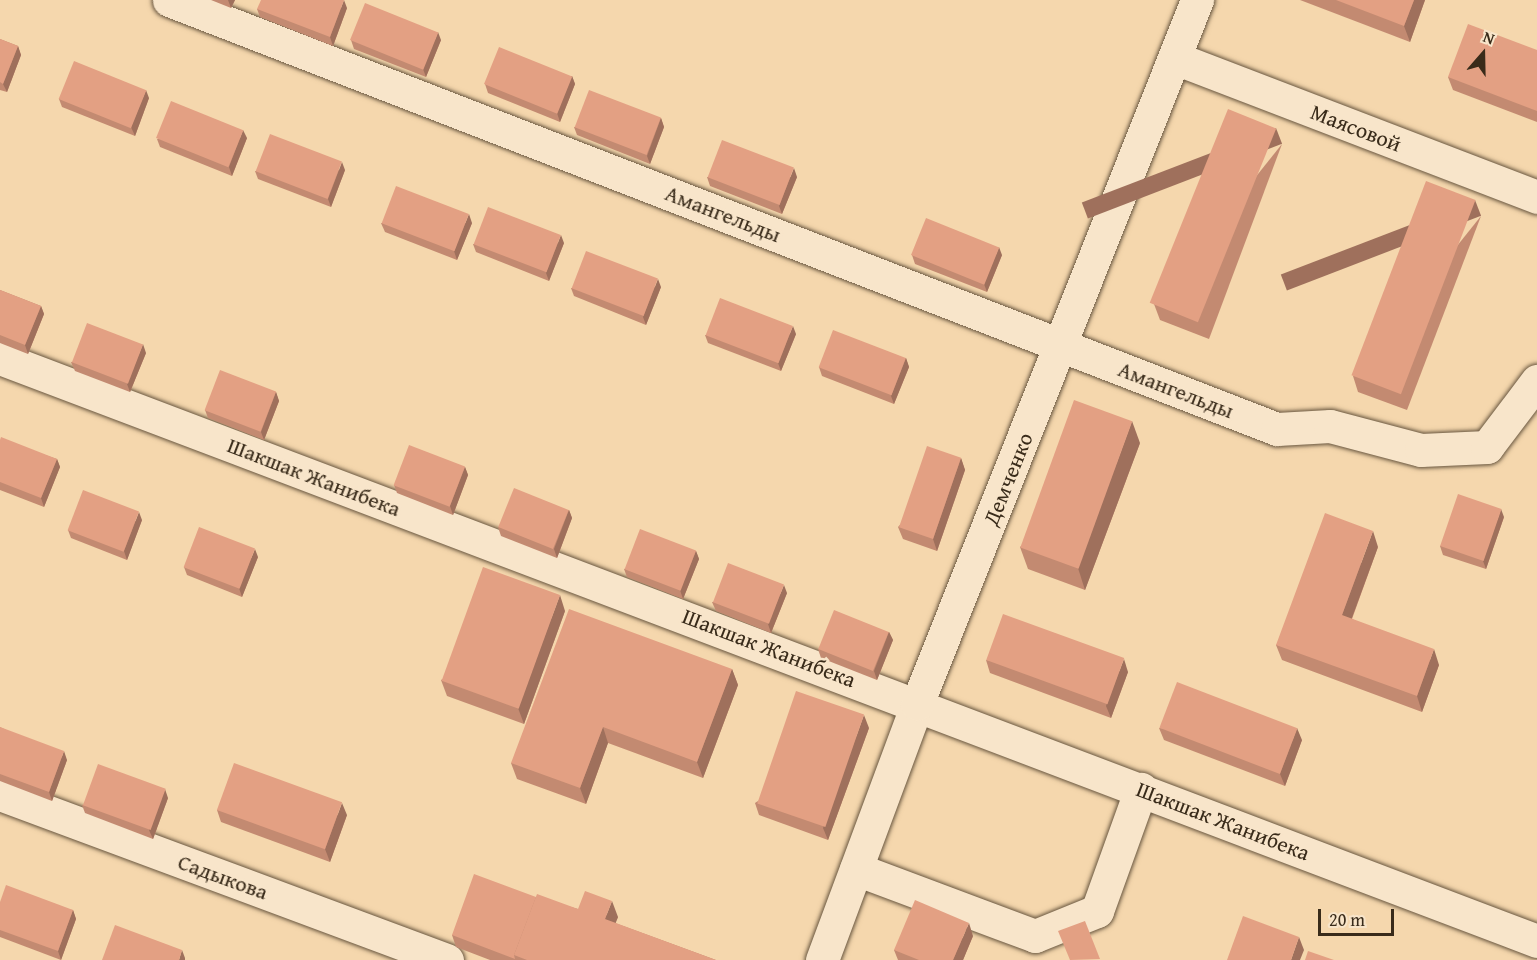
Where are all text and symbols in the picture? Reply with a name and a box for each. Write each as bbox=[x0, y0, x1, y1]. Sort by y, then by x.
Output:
north arrow bbox=[1453, 24, 1513, 84]
text: N bbox=[1480, 24, 1498, 50]
street label: Маясовой bbox=[1307, 99, 1405, 157]
street label: Амангельды bbox=[661, 180, 785, 248]
street label: Амангельды bbox=[1114, 356, 1238, 424]
street label: Демченко bbox=[977, 429, 1039, 529]
street label: Шакшак Жанибека bbox=[224, 432, 404, 522]
street label: Шакшак Жанибека bbox=[679, 603, 859, 693]
street label: Шакшак Жанибека bbox=[1133, 776, 1313, 866]
street label: Садыкова bbox=[174, 849, 272, 905]
scale bar bbox=[1321, 897, 1398, 935]
text: 20 m bbox=[1329, 906, 1365, 933]

